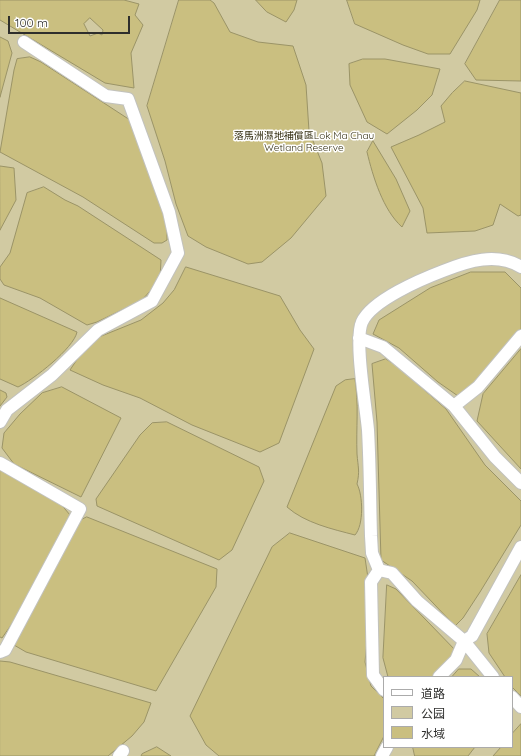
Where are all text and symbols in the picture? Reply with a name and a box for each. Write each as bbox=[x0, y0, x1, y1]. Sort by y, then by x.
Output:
scale bar bbox=[10, 8, 132, 34]
text: 100 m bbox=[15, 15, 48, 30]
park label: 落馬洲濕地補償區Lok Ma Chau Wetland Reserve bbox=[234, 130, 374, 154]
legend bbox=[383, 676, 513, 748]
text: 道路 bbox=[421, 686, 445, 701]
text: 公园 bbox=[421, 706, 445, 721]
text: 水域 bbox=[421, 726, 445, 741]

